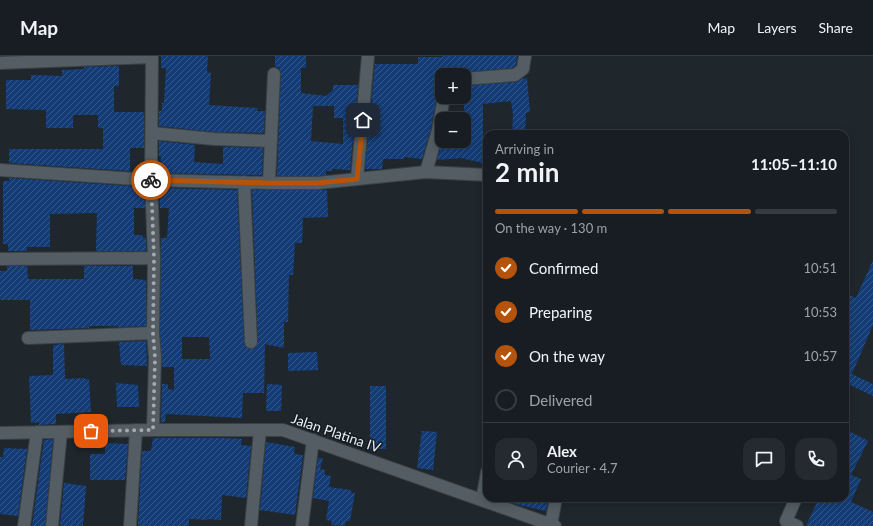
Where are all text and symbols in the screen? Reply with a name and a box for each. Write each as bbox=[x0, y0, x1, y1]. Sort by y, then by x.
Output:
text: Map bbox=[20, 16, 58, 39]
text: Map bbox=[707, 19, 735, 36]
text: Layers bbox=[757, 19, 797, 36]
text: Share bbox=[819, 19, 853, 36]
map controls bbox=[435, 68, 471, 148]
button: + bbox=[435, 68, 471, 104]
pin bbox=[346, 103, 380, 137]
icon: home bbox=[352, 109, 374, 131]
button: − bbox=[435, 112, 471, 148]
text: Arriving in bbox=[495, 141, 554, 157]
text: 11:05–11:10 bbox=[751, 155, 837, 173]
text: 2 min bbox=[495, 156, 559, 188]
courier bbox=[131, 160, 171, 200]
icon: bike bbox=[140, 169, 162, 191]
text: On the way · 130 m bbox=[495, 220, 607, 236]
icon: check bbox=[495, 257, 517, 279]
text: Confirmed bbox=[529, 259, 598, 277]
text: 10:51 bbox=[804, 260, 837, 276]
icon: check bbox=[495, 301, 517, 323]
text: Preparing bbox=[529, 303, 592, 321]
text: 10:53 bbox=[804, 304, 837, 320]
icon: check bbox=[495, 345, 517, 367]
text: On the way bbox=[529, 347, 605, 365]
text: 10:57 bbox=[804, 348, 837, 364]
text: Delivered bbox=[529, 391, 592, 409]
street label: Jalan Platina IV bbox=[289, 409, 383, 456]
pin bbox=[74, 414, 108, 448]
icon: bag bbox=[80, 420, 102, 442]
button: person bbox=[495, 438, 537, 480]
button: chat bbox=[743, 438, 785, 480]
button: phone bbox=[795, 438, 837, 480]
text: Alex bbox=[547, 442, 577, 460]
text: Courier · 4.7 bbox=[547, 460, 618, 476]

